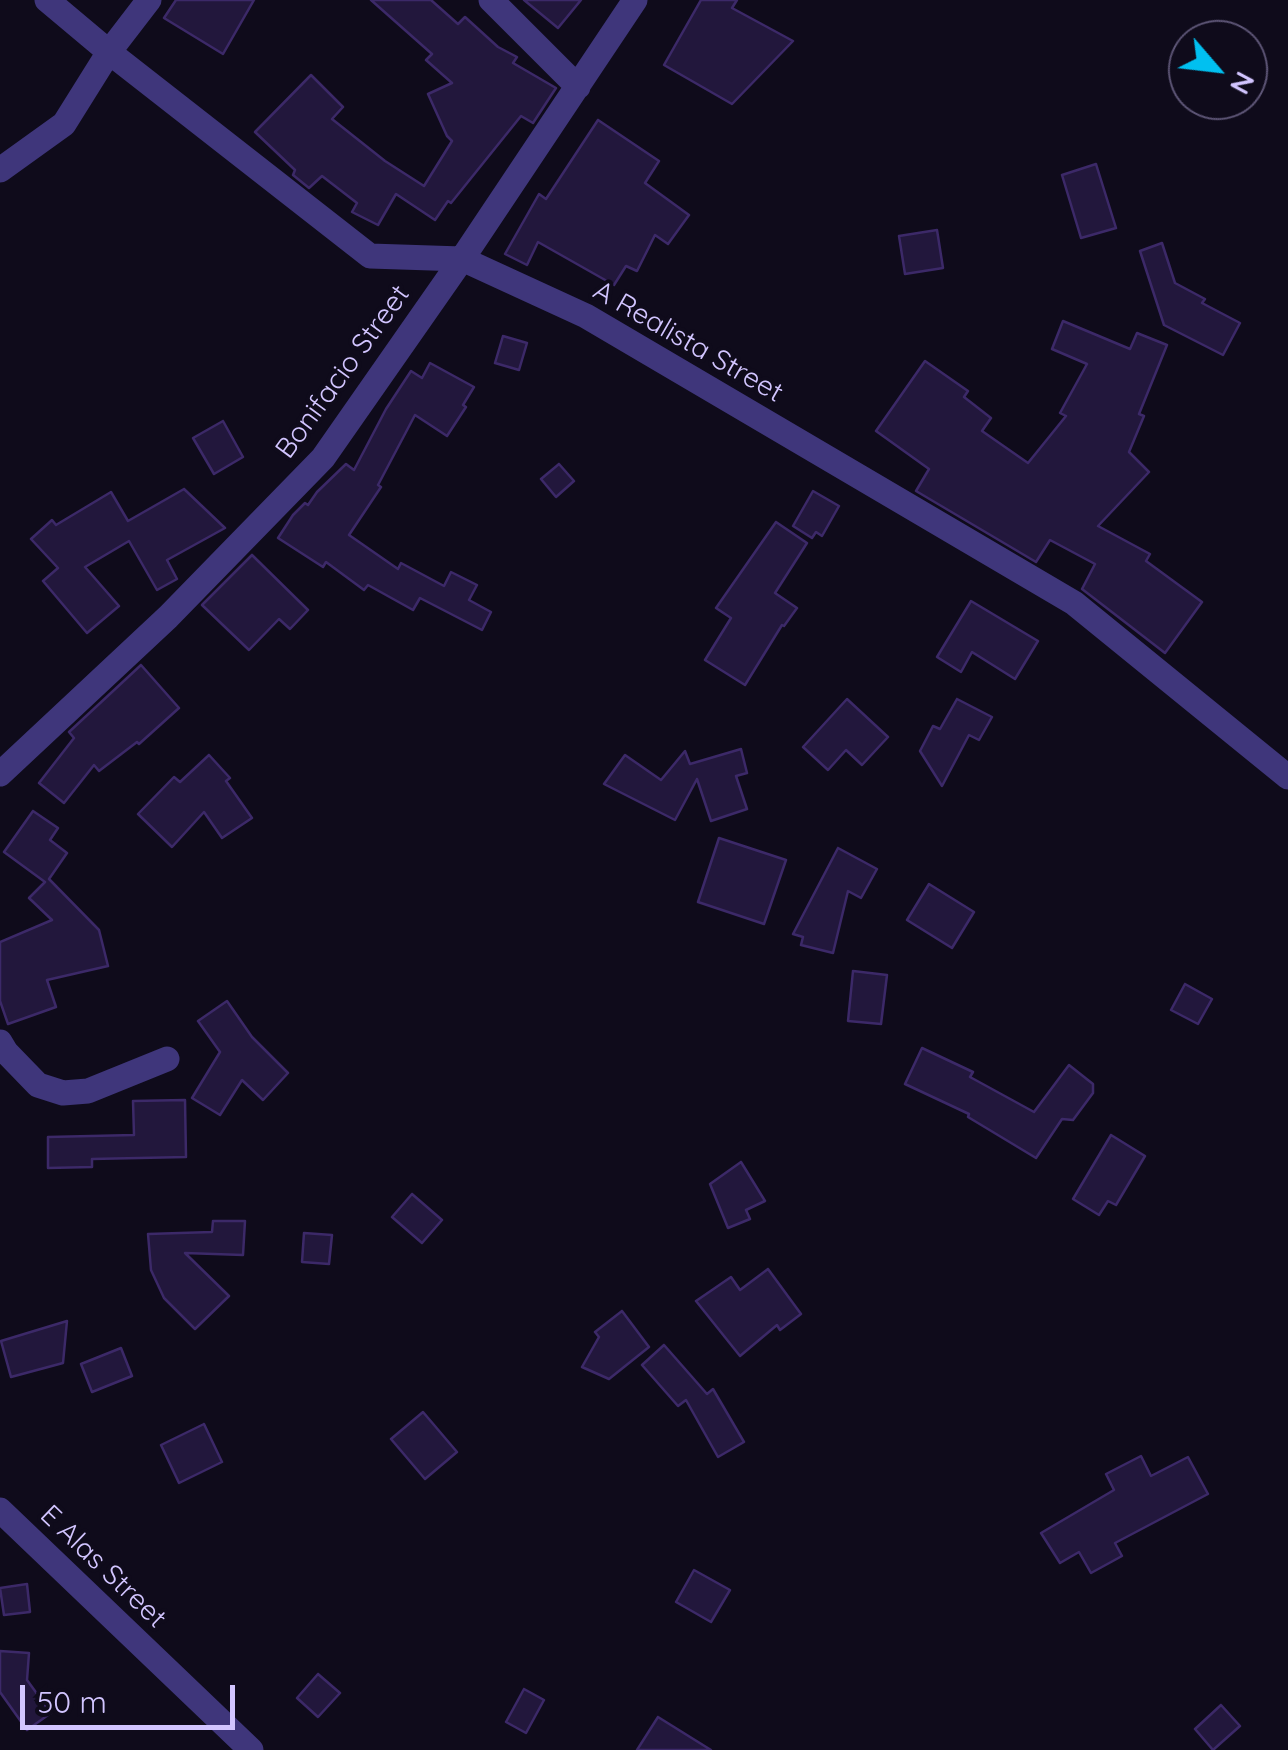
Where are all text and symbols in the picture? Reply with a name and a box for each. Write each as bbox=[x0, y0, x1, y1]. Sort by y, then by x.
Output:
north arrow bbox=[1168, 20, 1268, 120]
text: N bbox=[1223, 66, 1263, 101]
street label: A Realista Street bbox=[587, 274, 789, 410]
street label: Bonifacio Street bbox=[269, 279, 417, 465]
street label: E Alas Street bbox=[33, 1499, 173, 1635]
scale bar bbox=[25, 1665, 240, 1727]
text: 50 m bbox=[37, 1683, 107, 1721]

